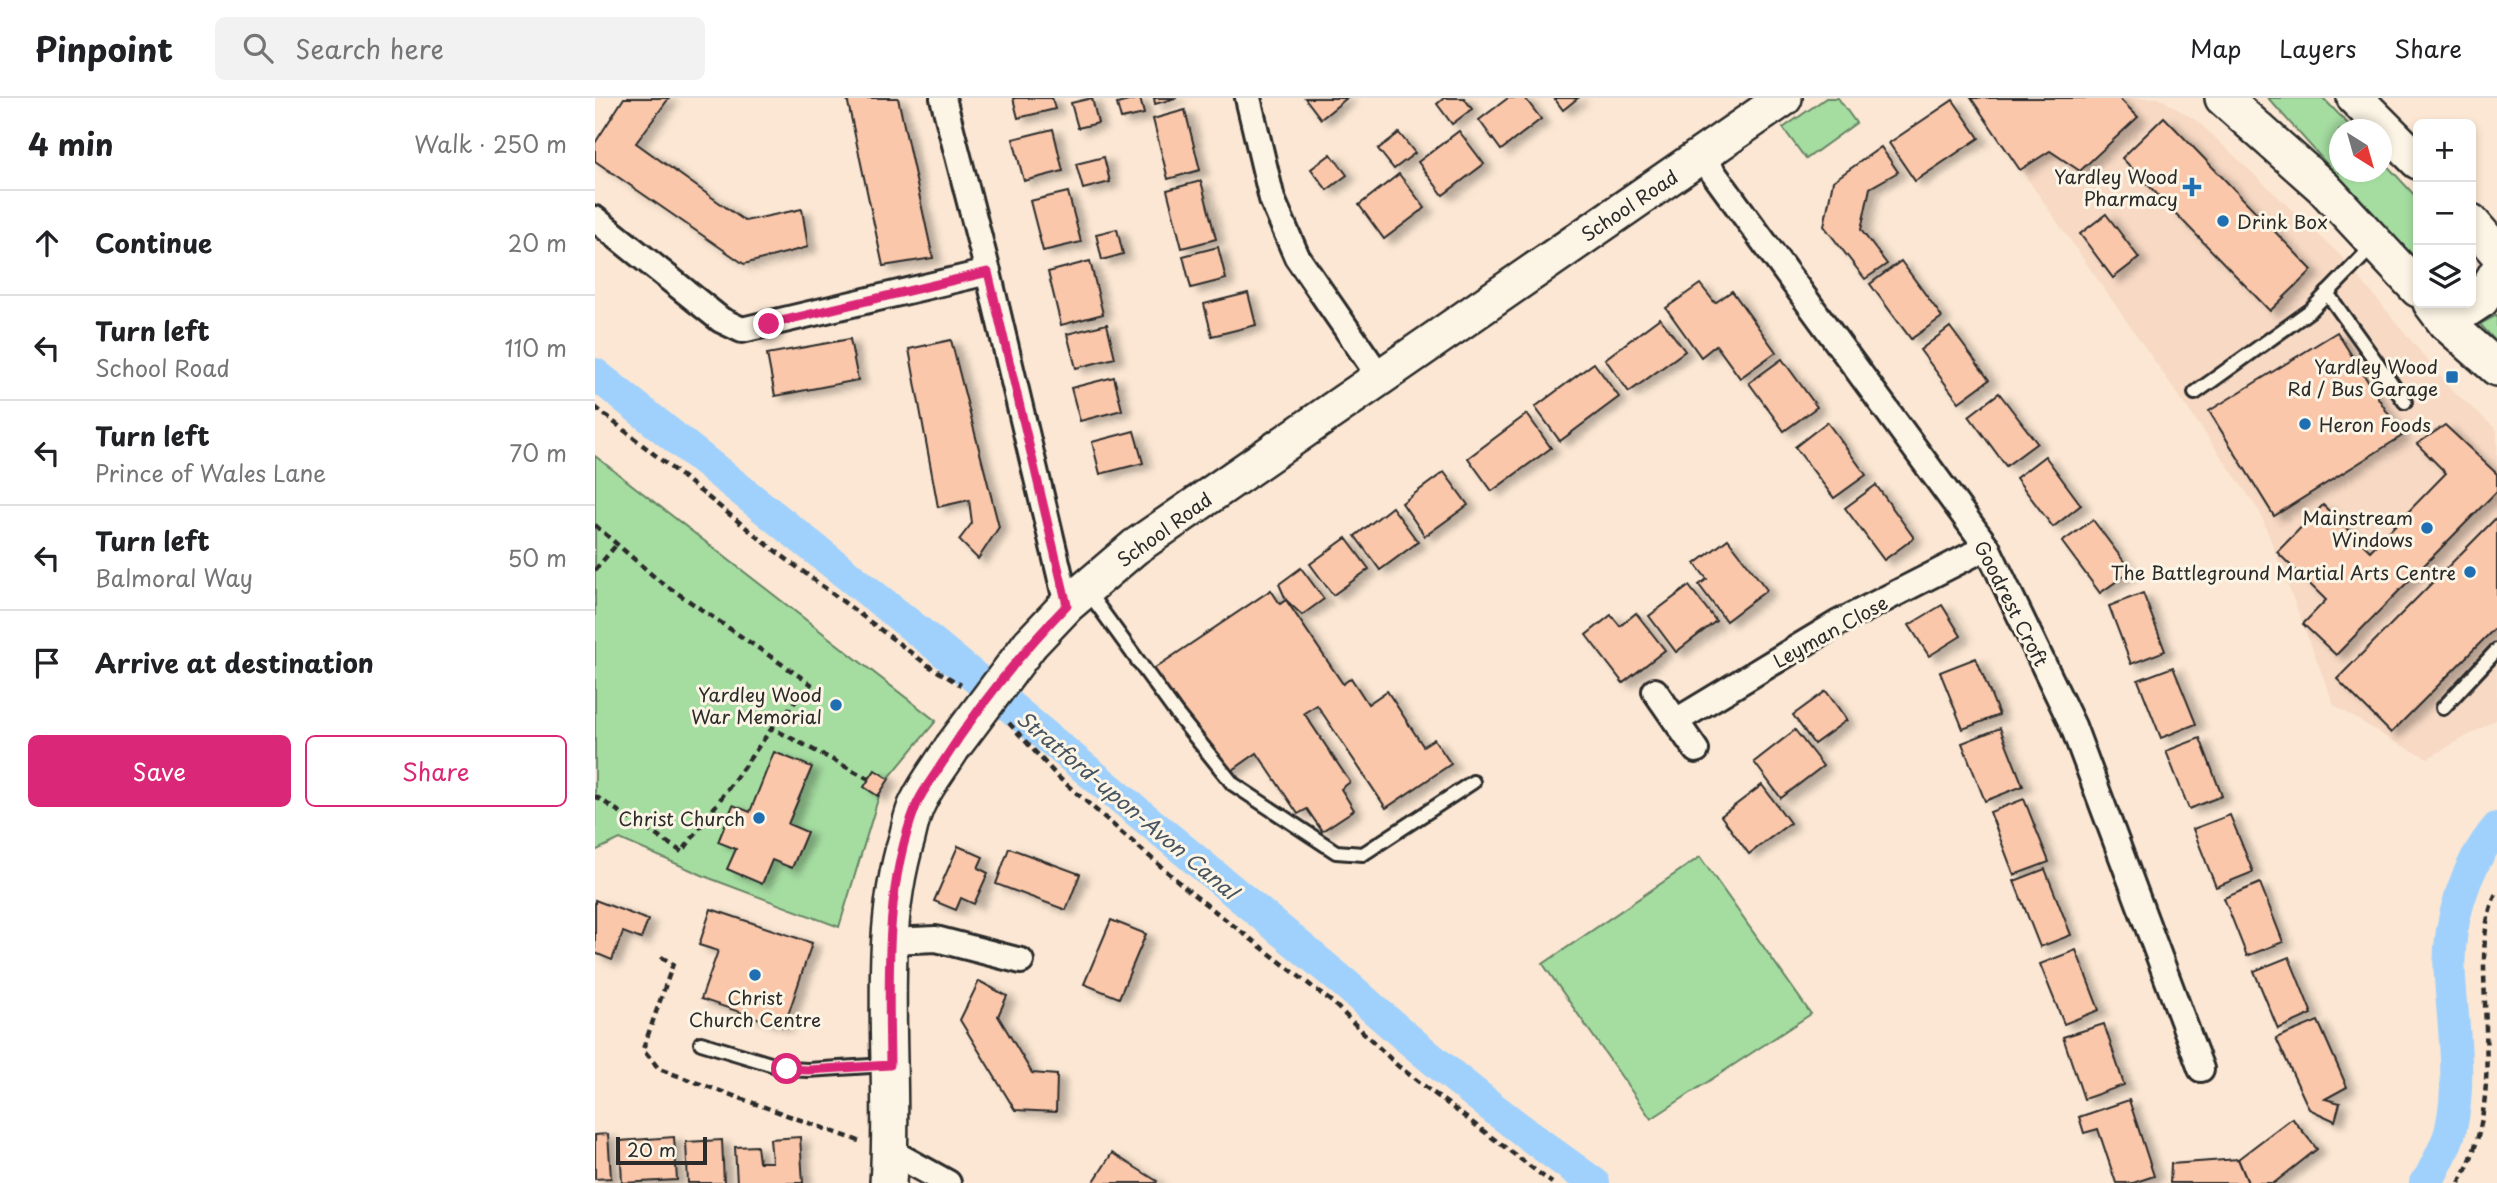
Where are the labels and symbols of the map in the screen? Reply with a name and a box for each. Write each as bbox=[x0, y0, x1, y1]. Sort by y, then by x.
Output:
north arrow bbox=[2329, 119, 2392, 182]
street label: School Road bbox=[1575, 162, 1683, 248]
place label: Yardley Wood Pharmacy bbox=[2054, 162, 2178, 212]
marker: Yardley Wood Pharmacy bbox=[2184, 179, 2200, 195]
place label: Drink Box bbox=[2237, 207, 2328, 235]
marker: Drink Box bbox=[2215, 213, 2231, 229]
route end bbox=[753, 308, 784, 339]
place label: Yardley Wood Rd / Bus Garage bbox=[2287, 352, 2438, 402]
marker: Yardley Wood Rd / Bus Garage bbox=[2444, 369, 2460, 385]
place label: Heron Foods bbox=[2319, 410, 2431, 438]
marker: Heron Foods bbox=[2297, 416, 2313, 432]
street label: School Road bbox=[1111, 485, 1217, 573]
place label: Mainstream Windows bbox=[2303, 503, 2413, 553]
marker: Mainstream Windows bbox=[2419, 520, 2435, 536]
street label: Goodrest Croft bbox=[1968, 535, 2056, 671]
place label: The Battleground Martial Arts Centre bbox=[2111, 558, 2456, 586]
marker: The Battleground Martial Arts Centre bbox=[2462, 564, 2478, 580]
street label: Leyman Close bbox=[1768, 588, 1892, 674]
place label: Yardley Wood War Memorial bbox=[691, 680, 822, 730]
marker: Yardley Wood War Memorial bbox=[828, 697, 844, 713]
water label: Stratford-upon-Avon Canal bbox=[1011, 702, 1248, 908]
place label: Christ Church bbox=[618, 804, 745, 832]
marker: Christ Church bbox=[751, 810, 767, 826]
marker: Christ Church Centre bbox=[747, 967, 763, 983]
place label: Christ Church Centre bbox=[689, 983, 821, 1033]
route start bbox=[771, 1053, 802, 1084]
scale bar bbox=[616, 1134, 707, 1166]

